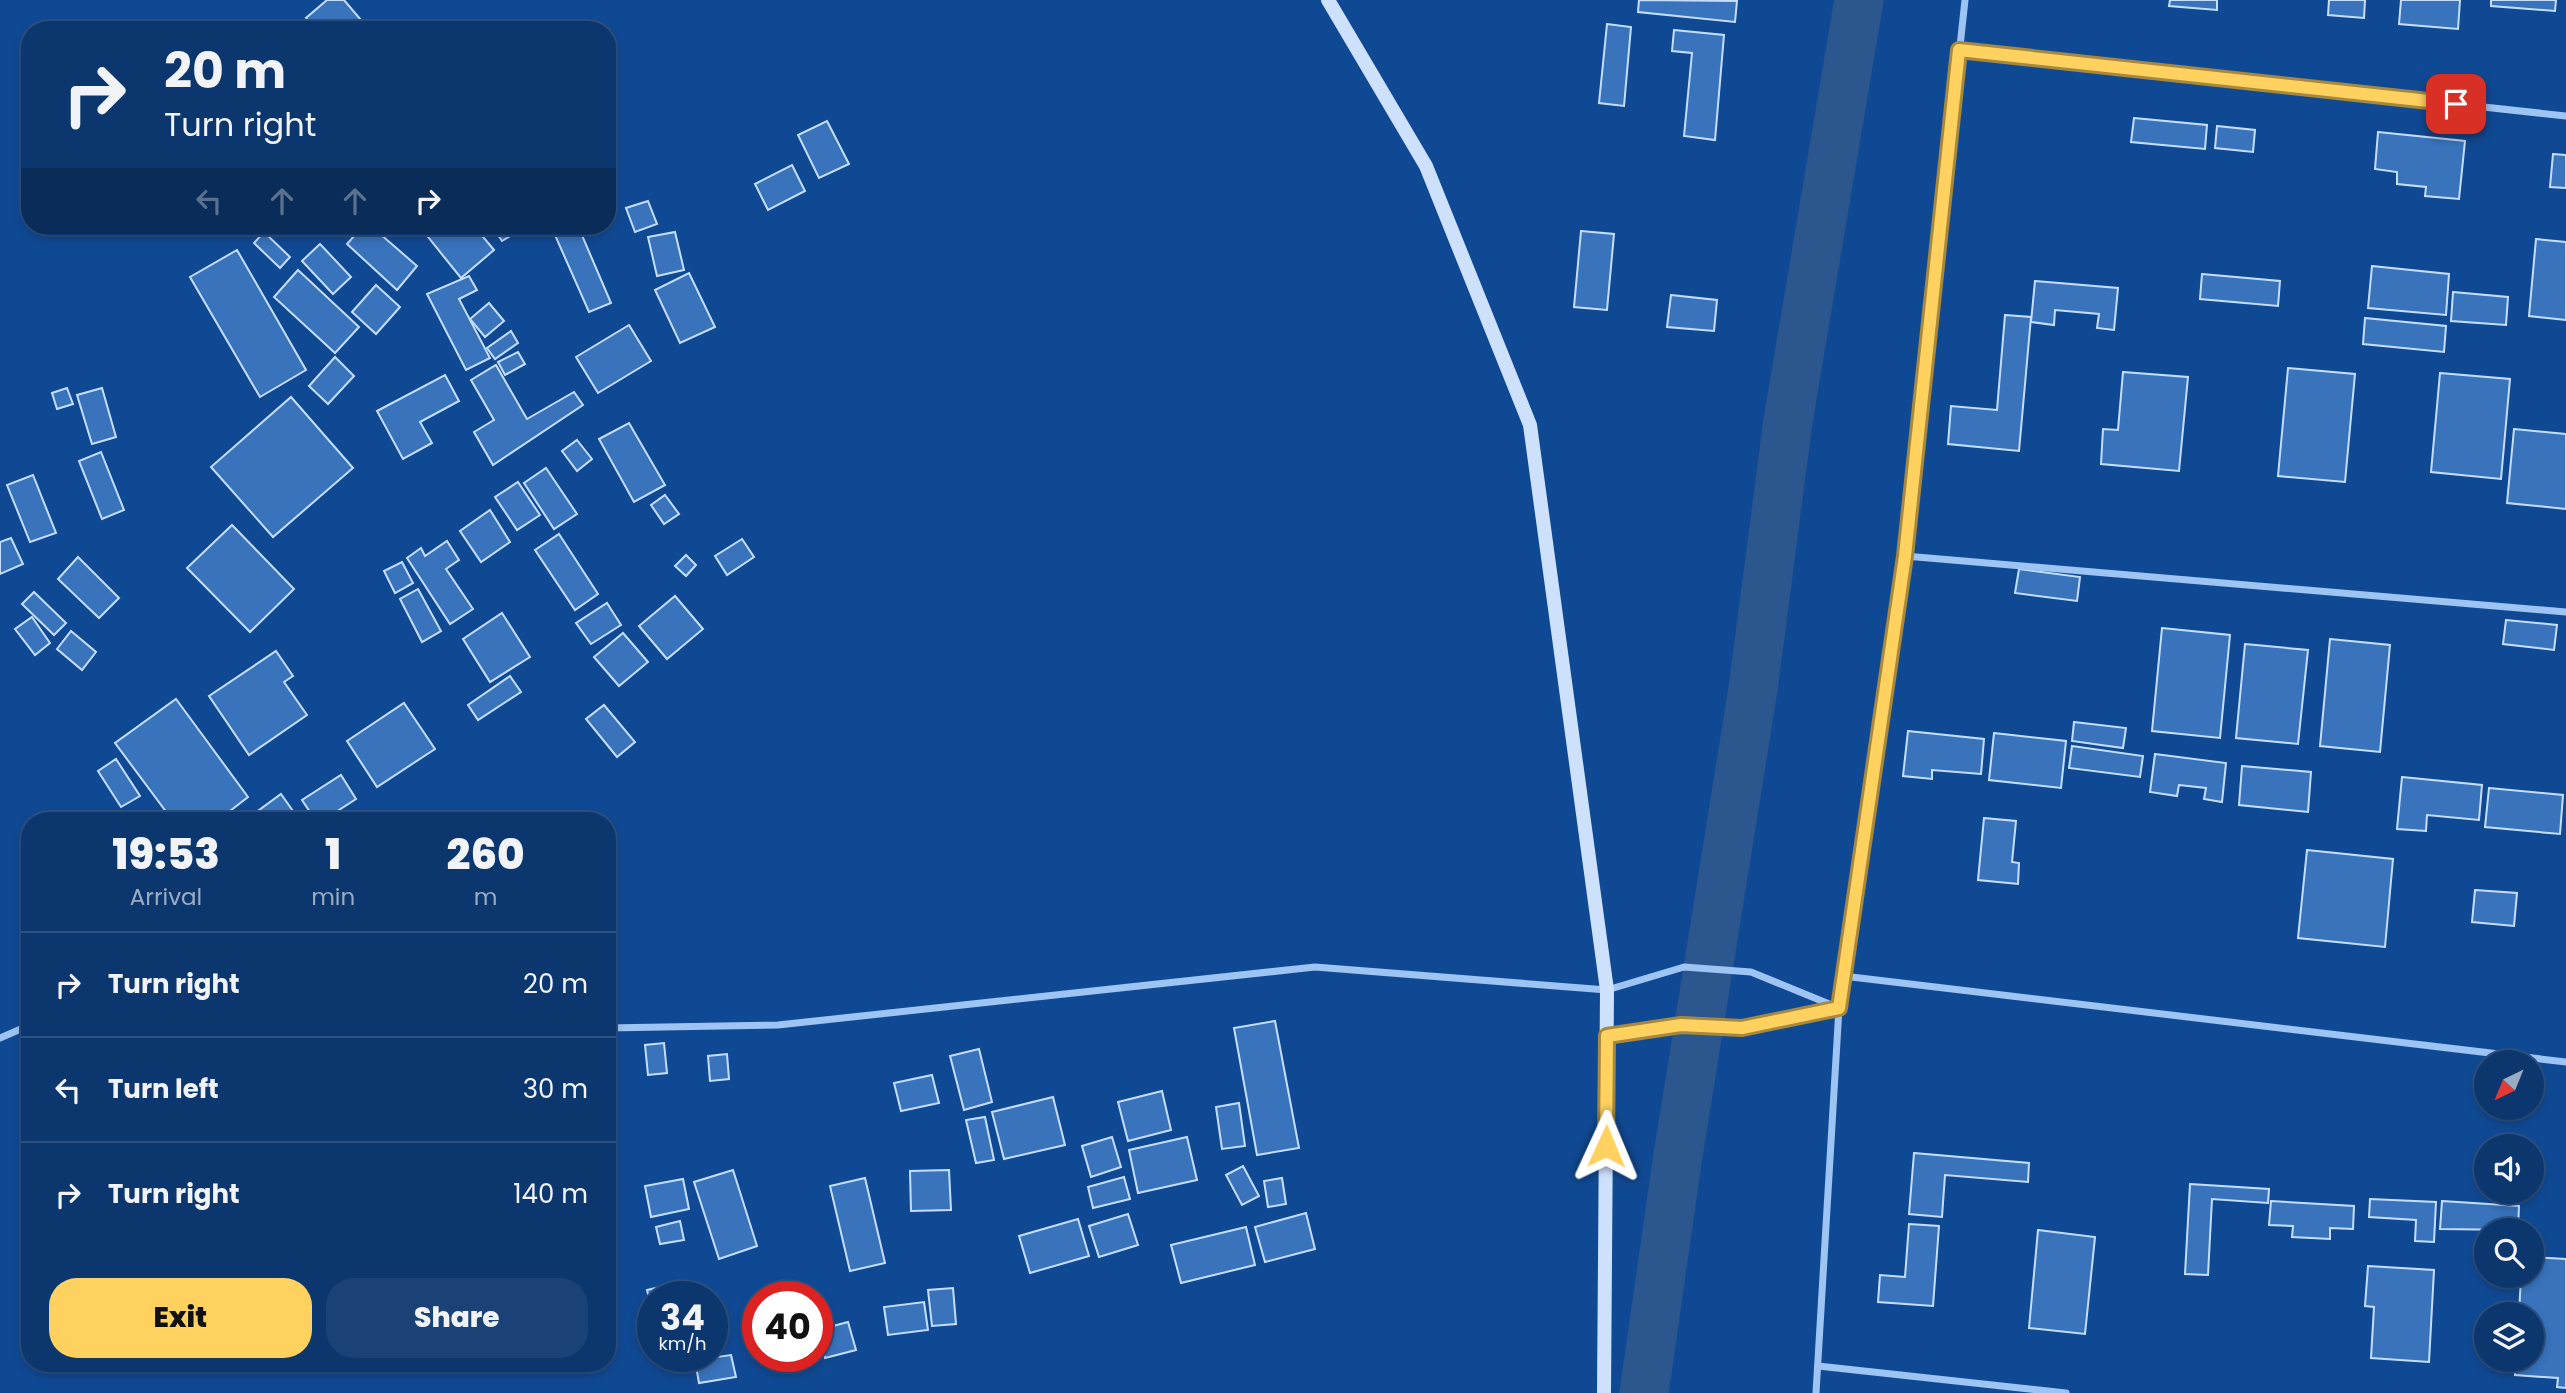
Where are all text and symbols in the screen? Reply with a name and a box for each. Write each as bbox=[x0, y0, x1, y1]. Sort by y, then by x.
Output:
text: 20 m bbox=[164, 37, 286, 105]
icon: right bbox=[49, 49, 140, 140]
pin bbox=[2426, 74, 2486, 134]
icon: arrive bbox=[2437, 85, 2475, 123]
text: Turn right bbox=[164, 102, 316, 147]
icon: left bbox=[190, 182, 228, 220]
icon: ahead bbox=[263, 182, 301, 220]
icon: ahead bbox=[336, 182, 374, 220]
icon: right bbox=[409, 182, 447, 220]
text: 19:53 bbox=[112, 825, 220, 884]
text: 1 bbox=[325, 825, 341, 884]
text: 260 bbox=[447, 825, 525, 884]
text: Arrival bbox=[130, 881, 202, 913]
text: min bbox=[311, 881, 355, 913]
text: m bbox=[474, 881, 497, 913]
icon: right bbox=[49, 966, 87, 1004]
text: Turn right bbox=[108, 966, 240, 1002]
text: 20 m bbox=[523, 966, 588, 1002]
north arrow bbox=[2474, 1050, 2544, 1120]
map controls bbox=[2474, 1050, 2544, 1372]
icon: left bbox=[49, 1071, 87, 1109]
text: Turn left bbox=[108, 1071, 219, 1107]
text: 30 m bbox=[523, 1071, 588, 1107]
position arrow bbox=[1569, 1109, 1643, 1183]
button: sound bbox=[2474, 1134, 2544, 1204]
icon: right bbox=[49, 1176, 87, 1214]
text: Turn right bbox=[108, 1176, 240, 1212]
text: 140 m bbox=[513, 1176, 588, 1212]
button: search bbox=[2474, 1218, 2544, 1288]
button: Exit bbox=[49, 1278, 312, 1358]
button: Share bbox=[326, 1278, 588, 1358]
speed limit sign: 40 bbox=[742, 1281, 833, 1372]
text: 34 bbox=[660, 1293, 705, 1342]
button: layers bbox=[2474, 1302, 2544, 1372]
text: km/h bbox=[659, 1331, 706, 1356]

